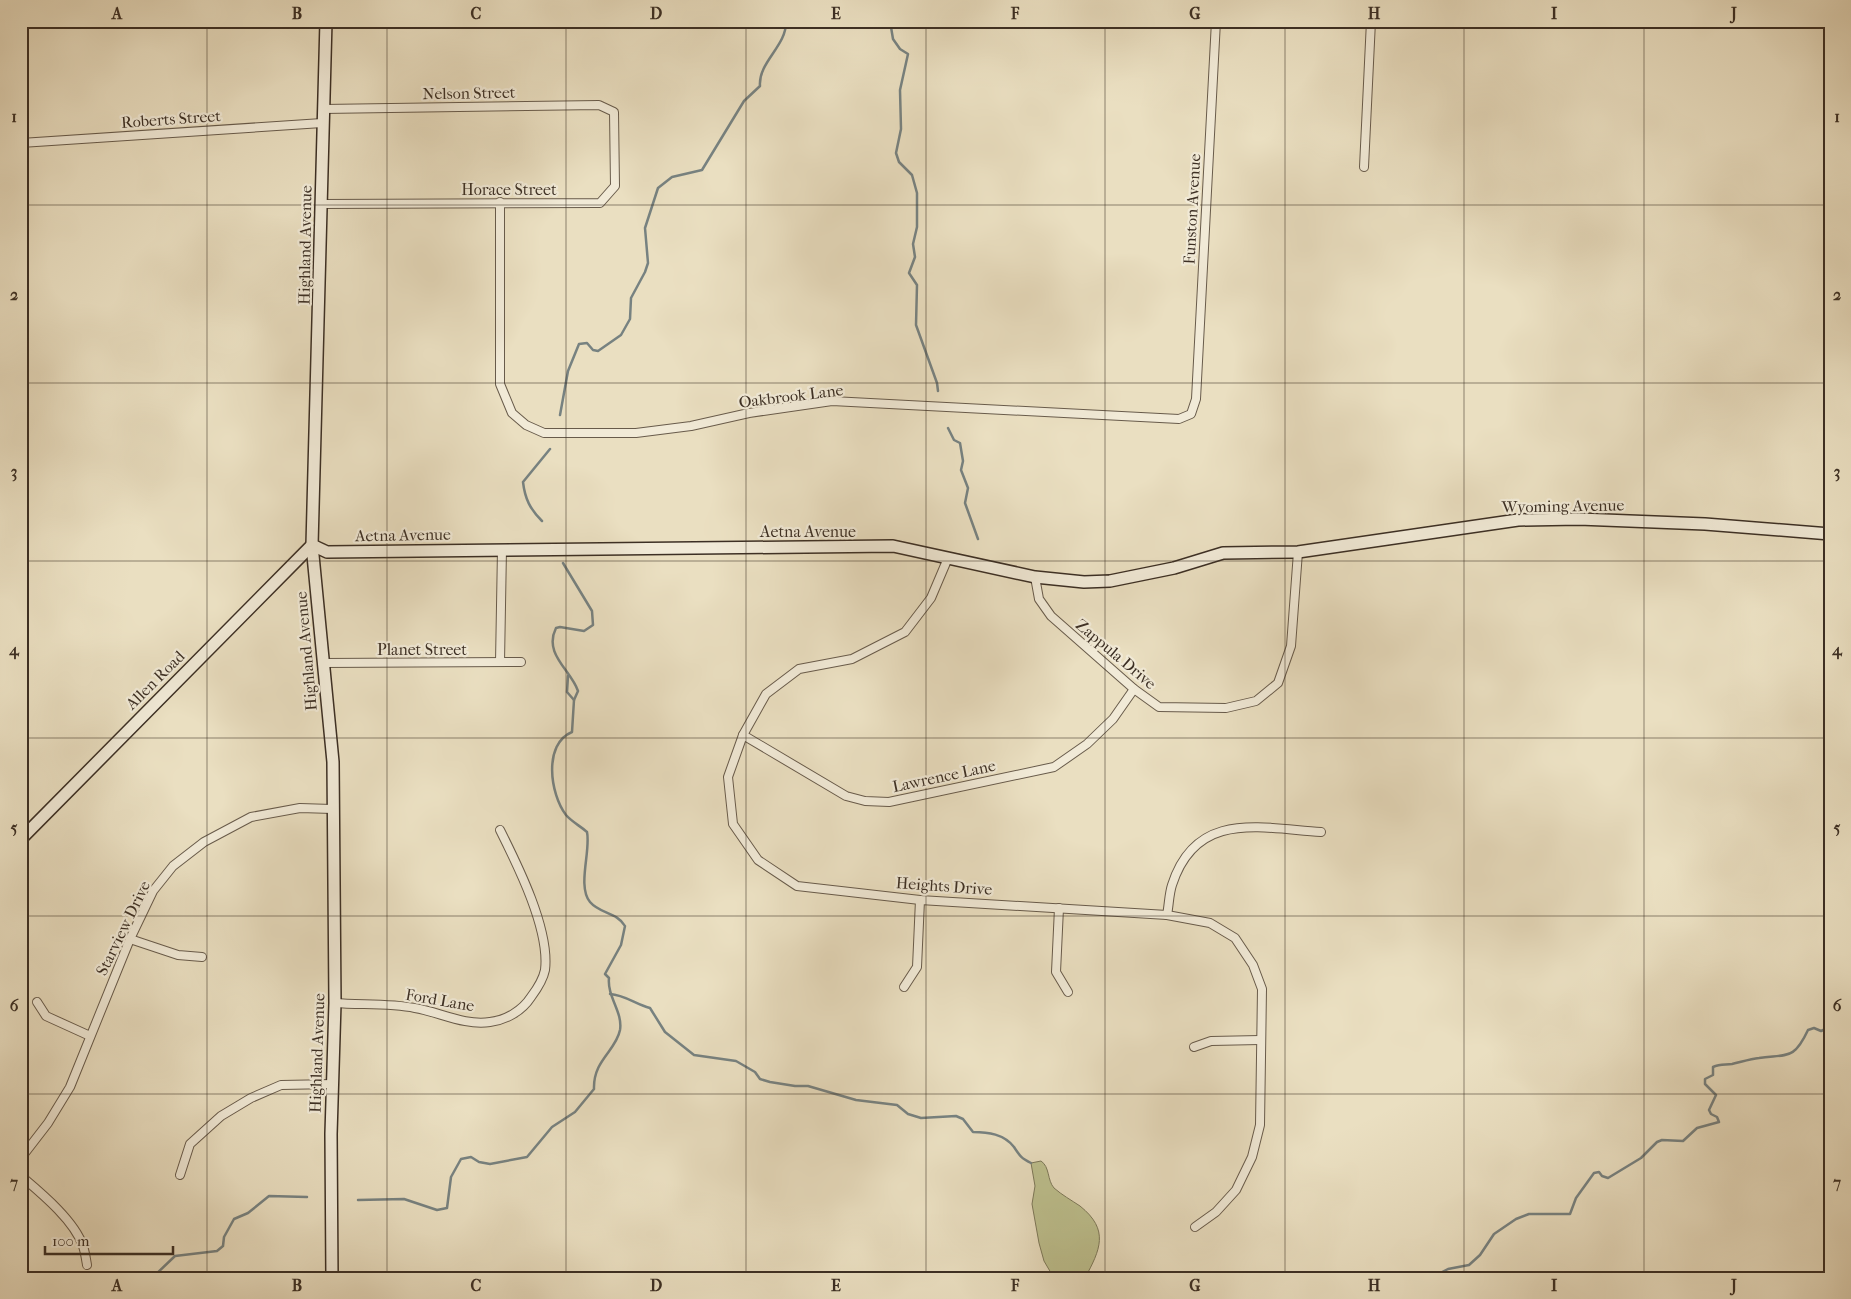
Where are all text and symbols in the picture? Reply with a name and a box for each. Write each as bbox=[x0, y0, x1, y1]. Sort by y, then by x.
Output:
text: A bbox=[111, 4, 123, 23]
text: B bbox=[292, 4, 302, 23]
text: C bbox=[471, 4, 482, 23]
text: D bbox=[650, 4, 662, 23]
text: E bbox=[831, 4, 841, 23]
text: F bbox=[1010, 4, 1020, 23]
text: G bbox=[1189, 4, 1201, 23]
text: H bbox=[1368, 4, 1381, 23]
text: I bbox=[1551, 4, 1558, 23]
text: J bbox=[1729, 4, 1737, 24]
street label: Nelson Street bbox=[422, 83, 516, 103]
street label: Roberts Street bbox=[121, 106, 222, 132]
text: 1 bbox=[11, 107, 17, 126]
text: 1 bbox=[1834, 107, 1840, 126]
street label: Funston Avenue bbox=[1180, 153, 1204, 265]
street label: Horace Street bbox=[461, 180, 557, 199]
street label: Highland Avenue bbox=[294, 185, 316, 305]
text: 2 bbox=[10, 285, 18, 304]
text: 2 bbox=[1833, 285, 1841, 304]
street label: Oakbrook Lane bbox=[738, 380, 844, 412]
text: 3 bbox=[11, 462, 17, 482]
text: 3 bbox=[1834, 462, 1840, 482]
street label: Wyoming Avenue bbox=[1501, 495, 1624, 517]
street label: Aetna Avenue bbox=[759, 522, 856, 541]
street label: Aetna Avenue bbox=[354, 525, 451, 545]
street label: Highland Avenue bbox=[291, 590, 321, 711]
street label: Zappula Drive bbox=[1072, 615, 1160, 693]
text: 4 bbox=[8, 640, 20, 660]
street label: Planet Street bbox=[377, 640, 467, 659]
text: 4 bbox=[1831, 640, 1843, 660]
street label: Allen Road bbox=[121, 646, 189, 714]
street label: Lawrence Lane bbox=[891, 756, 997, 796]
text: 5 bbox=[11, 818, 18, 837]
text: 5 bbox=[1834, 818, 1841, 837]
street label: Heights Drive bbox=[895, 873, 993, 899]
street label: Starview Drive bbox=[92, 877, 154, 978]
street label: Ford Lane bbox=[404, 985, 476, 1015]
street label: Highland Avenue bbox=[305, 993, 329, 1113]
text: 6 bbox=[10, 996, 19, 1015]
text: 6 bbox=[1833, 996, 1842, 1015]
text: 7 bbox=[9, 1173, 18, 1192]
text: 7 bbox=[1832, 1173, 1841, 1192]
scale bar bbox=[45, 1224, 172, 1256]
text: 100 m bbox=[52, 1232, 90, 1250]
text: A bbox=[111, 1276, 123, 1295]
text: B bbox=[292, 1276, 302, 1295]
text: C bbox=[471, 1276, 482, 1295]
text: D bbox=[650, 1276, 662, 1295]
text: E bbox=[831, 1276, 841, 1295]
text: F bbox=[1010, 1276, 1020, 1295]
text: G bbox=[1189, 1276, 1201, 1295]
text: H bbox=[1368, 1276, 1381, 1295]
text: I bbox=[1551, 1276, 1558, 1295]
text: J bbox=[1729, 1276, 1737, 1296]

